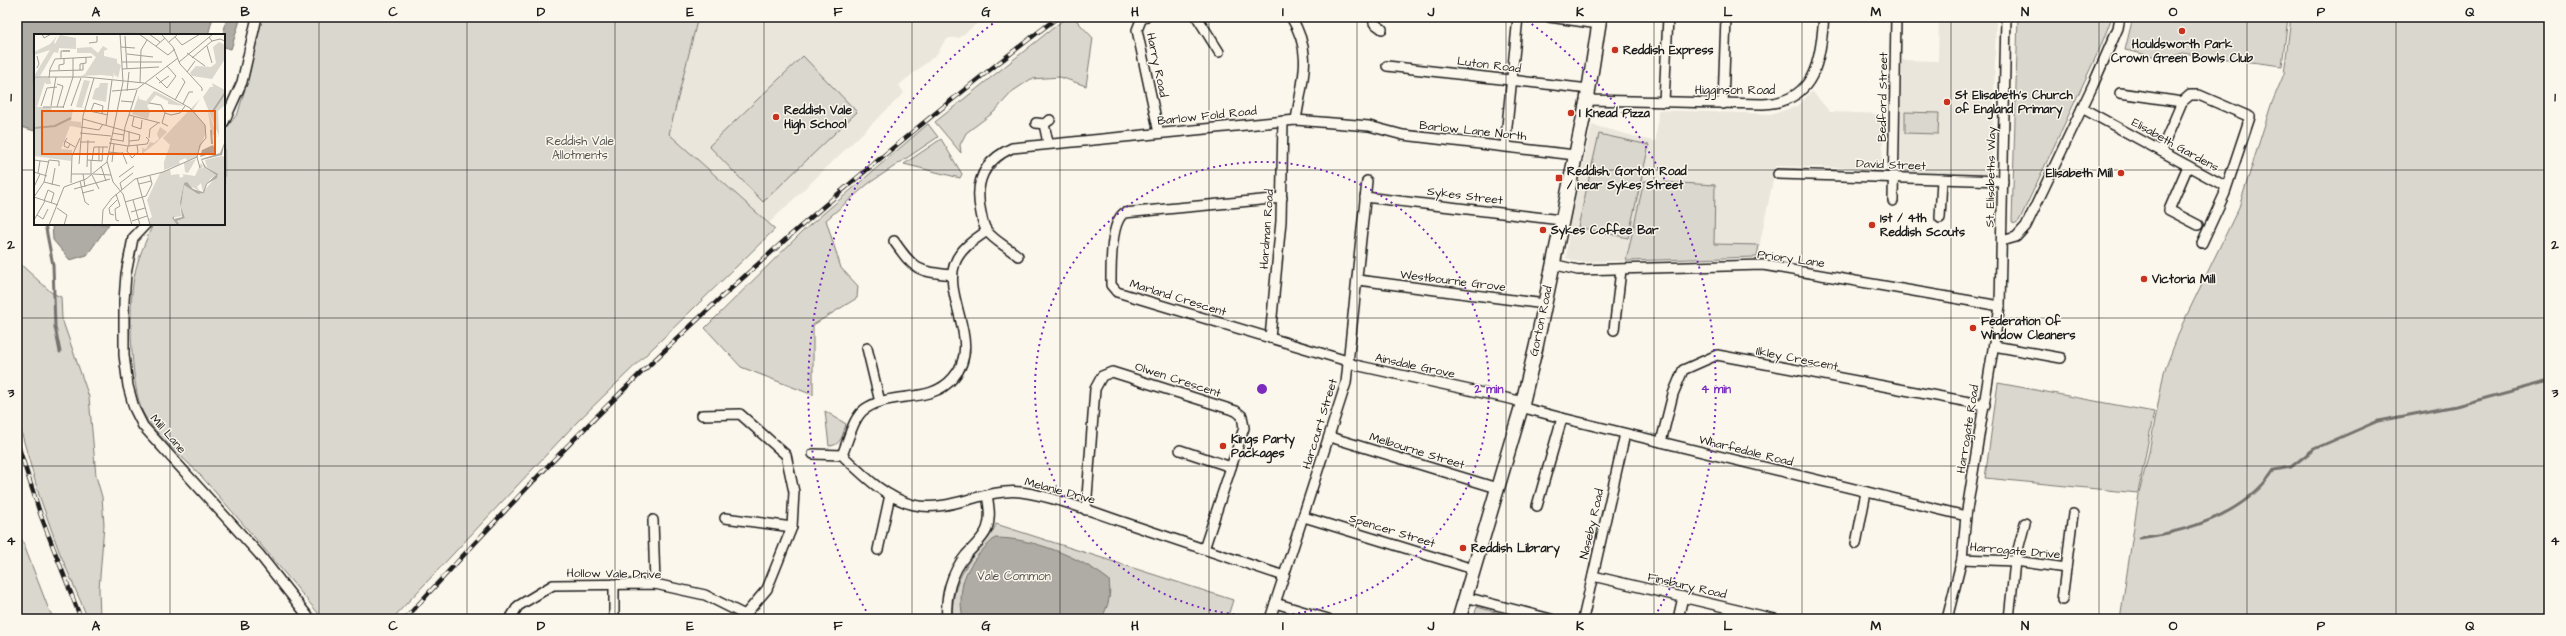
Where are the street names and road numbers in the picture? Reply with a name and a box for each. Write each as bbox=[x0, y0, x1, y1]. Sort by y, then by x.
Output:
street label: Harry Road bbox=[1141, 31, 1172, 99]
street label: Bedford Street bbox=[1874, 52, 1892, 142]
street label: Luton Road bbox=[1456, 53, 1522, 77]
street label: Higginson Road bbox=[1695, 82, 1775, 100]
street label: Barlow Fold Road bbox=[1156, 102, 1258, 130]
street label: Elisabeth Gardens bbox=[2128, 114, 2222, 176]
street label: Barlow Lane North bbox=[1419, 117, 1528, 145]
street label: St. Elisabeths Way bbox=[1982, 126, 2001, 228]
street label: David Street bbox=[1856, 155, 1926, 175]
street label: Sykes Street bbox=[1426, 183, 1504, 210]
street label: Hardman Road bbox=[1256, 189, 1278, 269]
street label: Priory Lane bbox=[1756, 246, 1826, 273]
street label: Westbourne Grove bbox=[1399, 266, 1507, 296]
street label: Marland Crescent bbox=[1128, 275, 1229, 321]
street label: Gorton Road bbox=[1525, 284, 1557, 358]
street label: Ilkley Crescent bbox=[1754, 343, 1840, 376]
street label: Ainsdale Grove bbox=[1373, 349, 1457, 383]
street label: Olwen Crescent bbox=[1133, 358, 1223, 402]
street label: Harcourt Street bbox=[1298, 377, 1342, 471]
street label: Harrogate Road bbox=[1953, 384, 1984, 475]
street label: Mill Lane bbox=[146, 411, 190, 458]
street label: Melbourne Street bbox=[1367, 428, 1467, 474]
street label: Wharfedale Road bbox=[1697, 431, 1795, 471]
street label: Melanie Drive bbox=[1023, 473, 1098, 509]
street label: Naseby Road bbox=[1576, 487, 1609, 561]
street label: Spencer Street bbox=[1347, 510, 1437, 552]
street label: Harrogate Drive bbox=[1969, 539, 2061, 564]
street label: Hollow Vale Drive bbox=[566, 565, 662, 583]
street label: Finsbury Road bbox=[1646, 569, 1728, 604]

